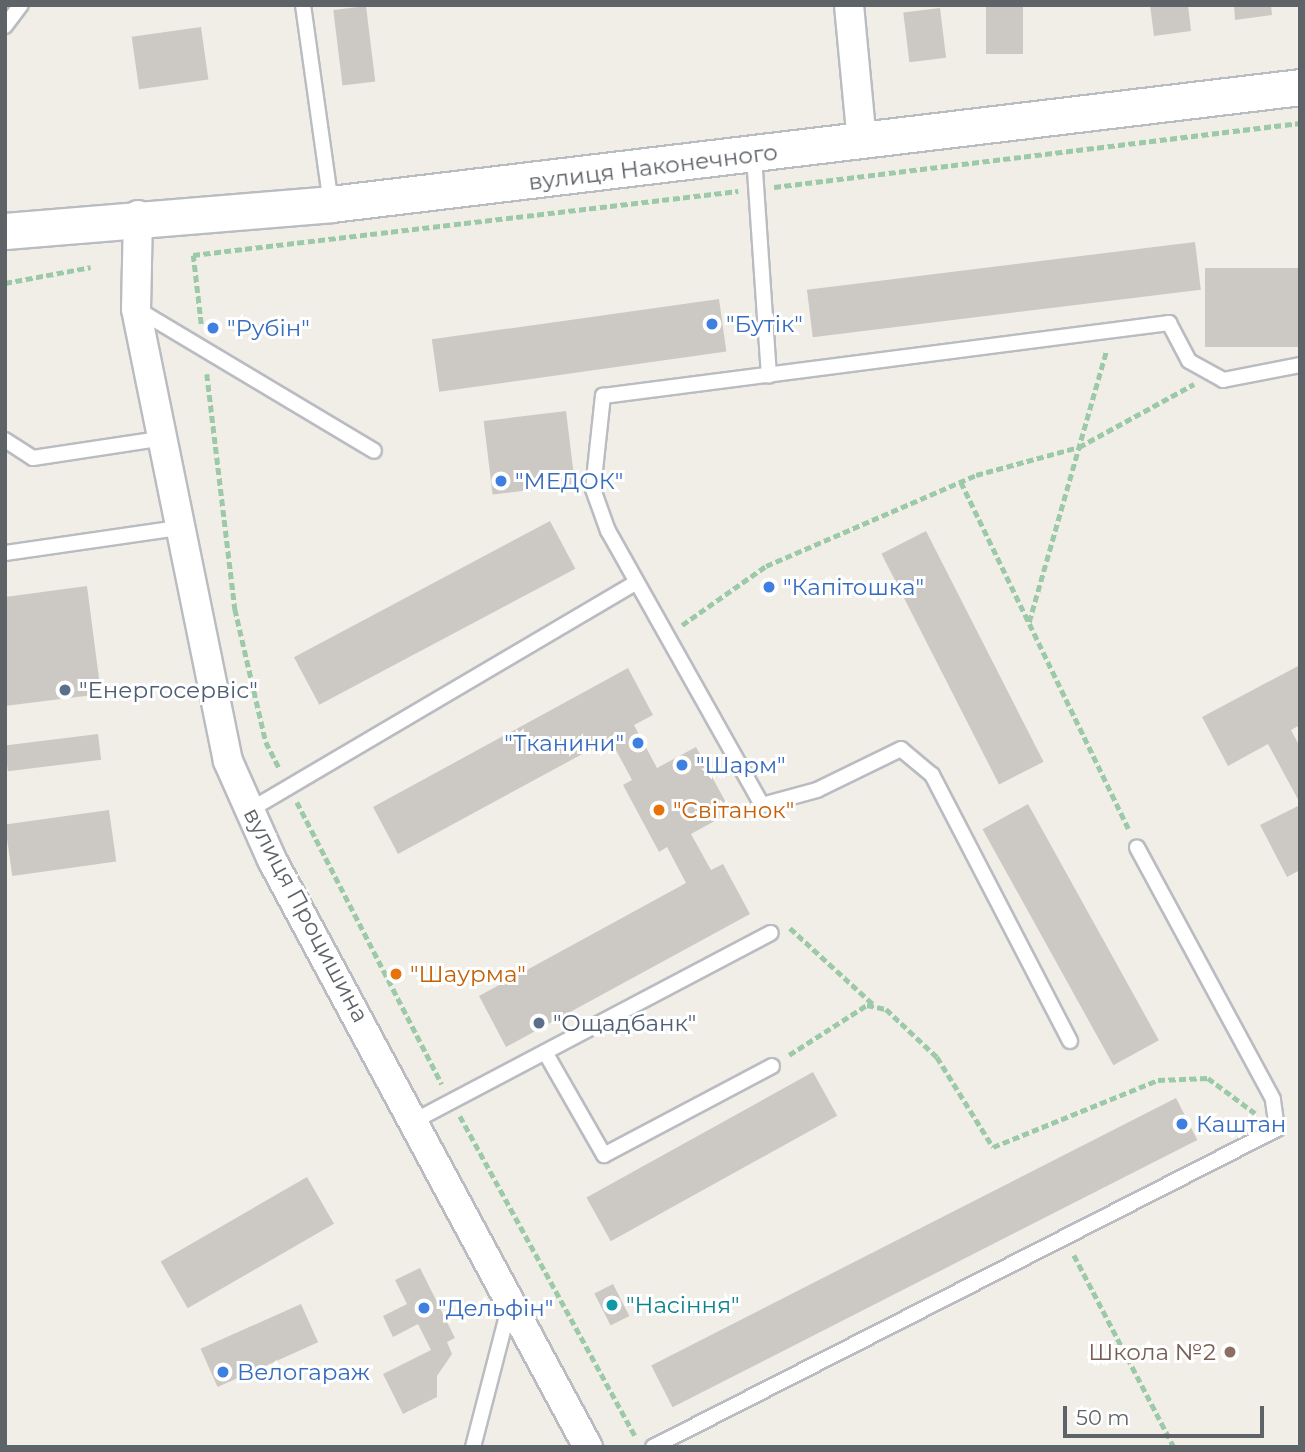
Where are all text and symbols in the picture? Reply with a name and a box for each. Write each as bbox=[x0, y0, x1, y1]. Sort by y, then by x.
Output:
street label: вулиця Наконечного bbox=[527, 138, 779, 196]
place label: "Бутік" bbox=[726, 310, 803, 338]
place label: "Рубін" bbox=[227, 314, 310, 342]
marker: "Бутік" bbox=[704, 316, 720, 332]
marker: "Рубін" bbox=[205, 320, 221, 336]
place label: "МЕДОК" bbox=[515, 467, 623, 495]
marker: "МЕДОК" bbox=[493, 473, 509, 489]
place label: "Капітошка" bbox=[783, 573, 924, 601]
marker: "Капітошка" bbox=[761, 579, 777, 595]
place label: "Енергосервіс" bbox=[79, 676, 258, 704]
marker: "Енергосервіс" bbox=[57, 682, 73, 698]
place label: "Тканини" bbox=[504, 729, 624, 757]
marker: "Тканини" bbox=[630, 735, 646, 751]
place label: "Шарм" bbox=[696, 751, 786, 779]
marker: "Шарм" bbox=[674, 757, 690, 773]
place label: "Світанок" bbox=[673, 796, 794, 824]
marker: "Світанок" bbox=[651, 802, 667, 818]
street label: вулиця Процишина bbox=[238, 803, 374, 1027]
place label: "Шаурма" bbox=[410, 960, 526, 988]
marker: "Шаурма" bbox=[388, 966, 404, 982]
place label: "Ощадбанк" bbox=[553, 1009, 696, 1037]
marker: "Ощадбанк" bbox=[531, 1015, 547, 1031]
place label: Каштан bbox=[1196, 1110, 1286, 1138]
marker: Каштан bbox=[1174, 1116, 1190, 1132]
place label: "Насіння" bbox=[626, 1291, 740, 1319]
place label: "Дельфін" bbox=[438, 1294, 553, 1322]
marker: "Насіння" bbox=[604, 1297, 620, 1313]
marker: "Дельфін" bbox=[416, 1300, 432, 1316]
place label: Школа №2 bbox=[1088, 1338, 1216, 1366]
marker: Школа №2 bbox=[1222, 1344, 1238, 1360]
place label: Велогараж bbox=[237, 1358, 370, 1386]
marker: Велогараж bbox=[215, 1364, 231, 1380]
scale bar bbox=[1067, 1392, 1268, 1436]
text: 50 m bbox=[1076, 1405, 1130, 1430]

